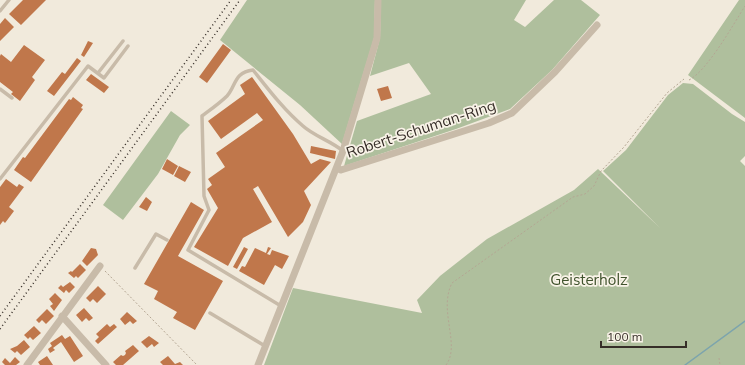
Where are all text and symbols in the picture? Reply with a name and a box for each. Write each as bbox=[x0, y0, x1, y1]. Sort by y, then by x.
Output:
street label: Robert-Schuman-Ring bbox=[344, 95, 498, 162]
park label: Geisterholz bbox=[550, 270, 628, 289]
scale bar bbox=[601, 323, 686, 349]
text: 100 m bbox=[607, 329, 642, 344]

